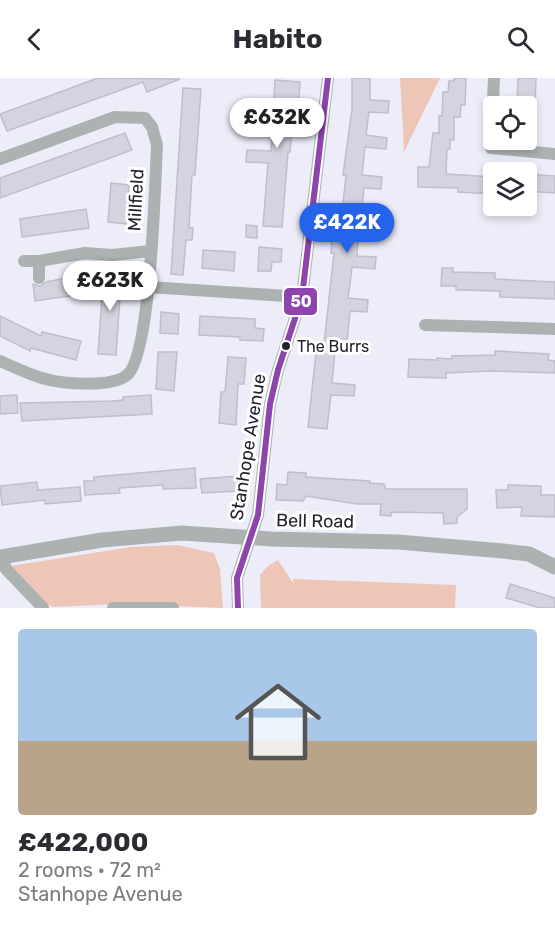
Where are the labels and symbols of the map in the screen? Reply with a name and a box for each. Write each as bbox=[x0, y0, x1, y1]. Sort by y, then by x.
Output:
pin: £632K bbox=[235, 98, 319, 149]
street label: Millfield bbox=[123, 168, 149, 232]
pin: £422K bbox=[305, 203, 389, 254]
pin: £623K bbox=[68, 261, 152, 312]
line badge: 50 bbox=[283, 287, 318, 316]
text: 50 bbox=[290, 292, 312, 311]
place label: The Burrs bbox=[297, 337, 369, 356]
marker: The Burrs bbox=[280, 340, 292, 352]
street label: Stanhope Avenue bbox=[226, 372, 270, 522]
street label: Bell Road bbox=[276, 509, 354, 533]

